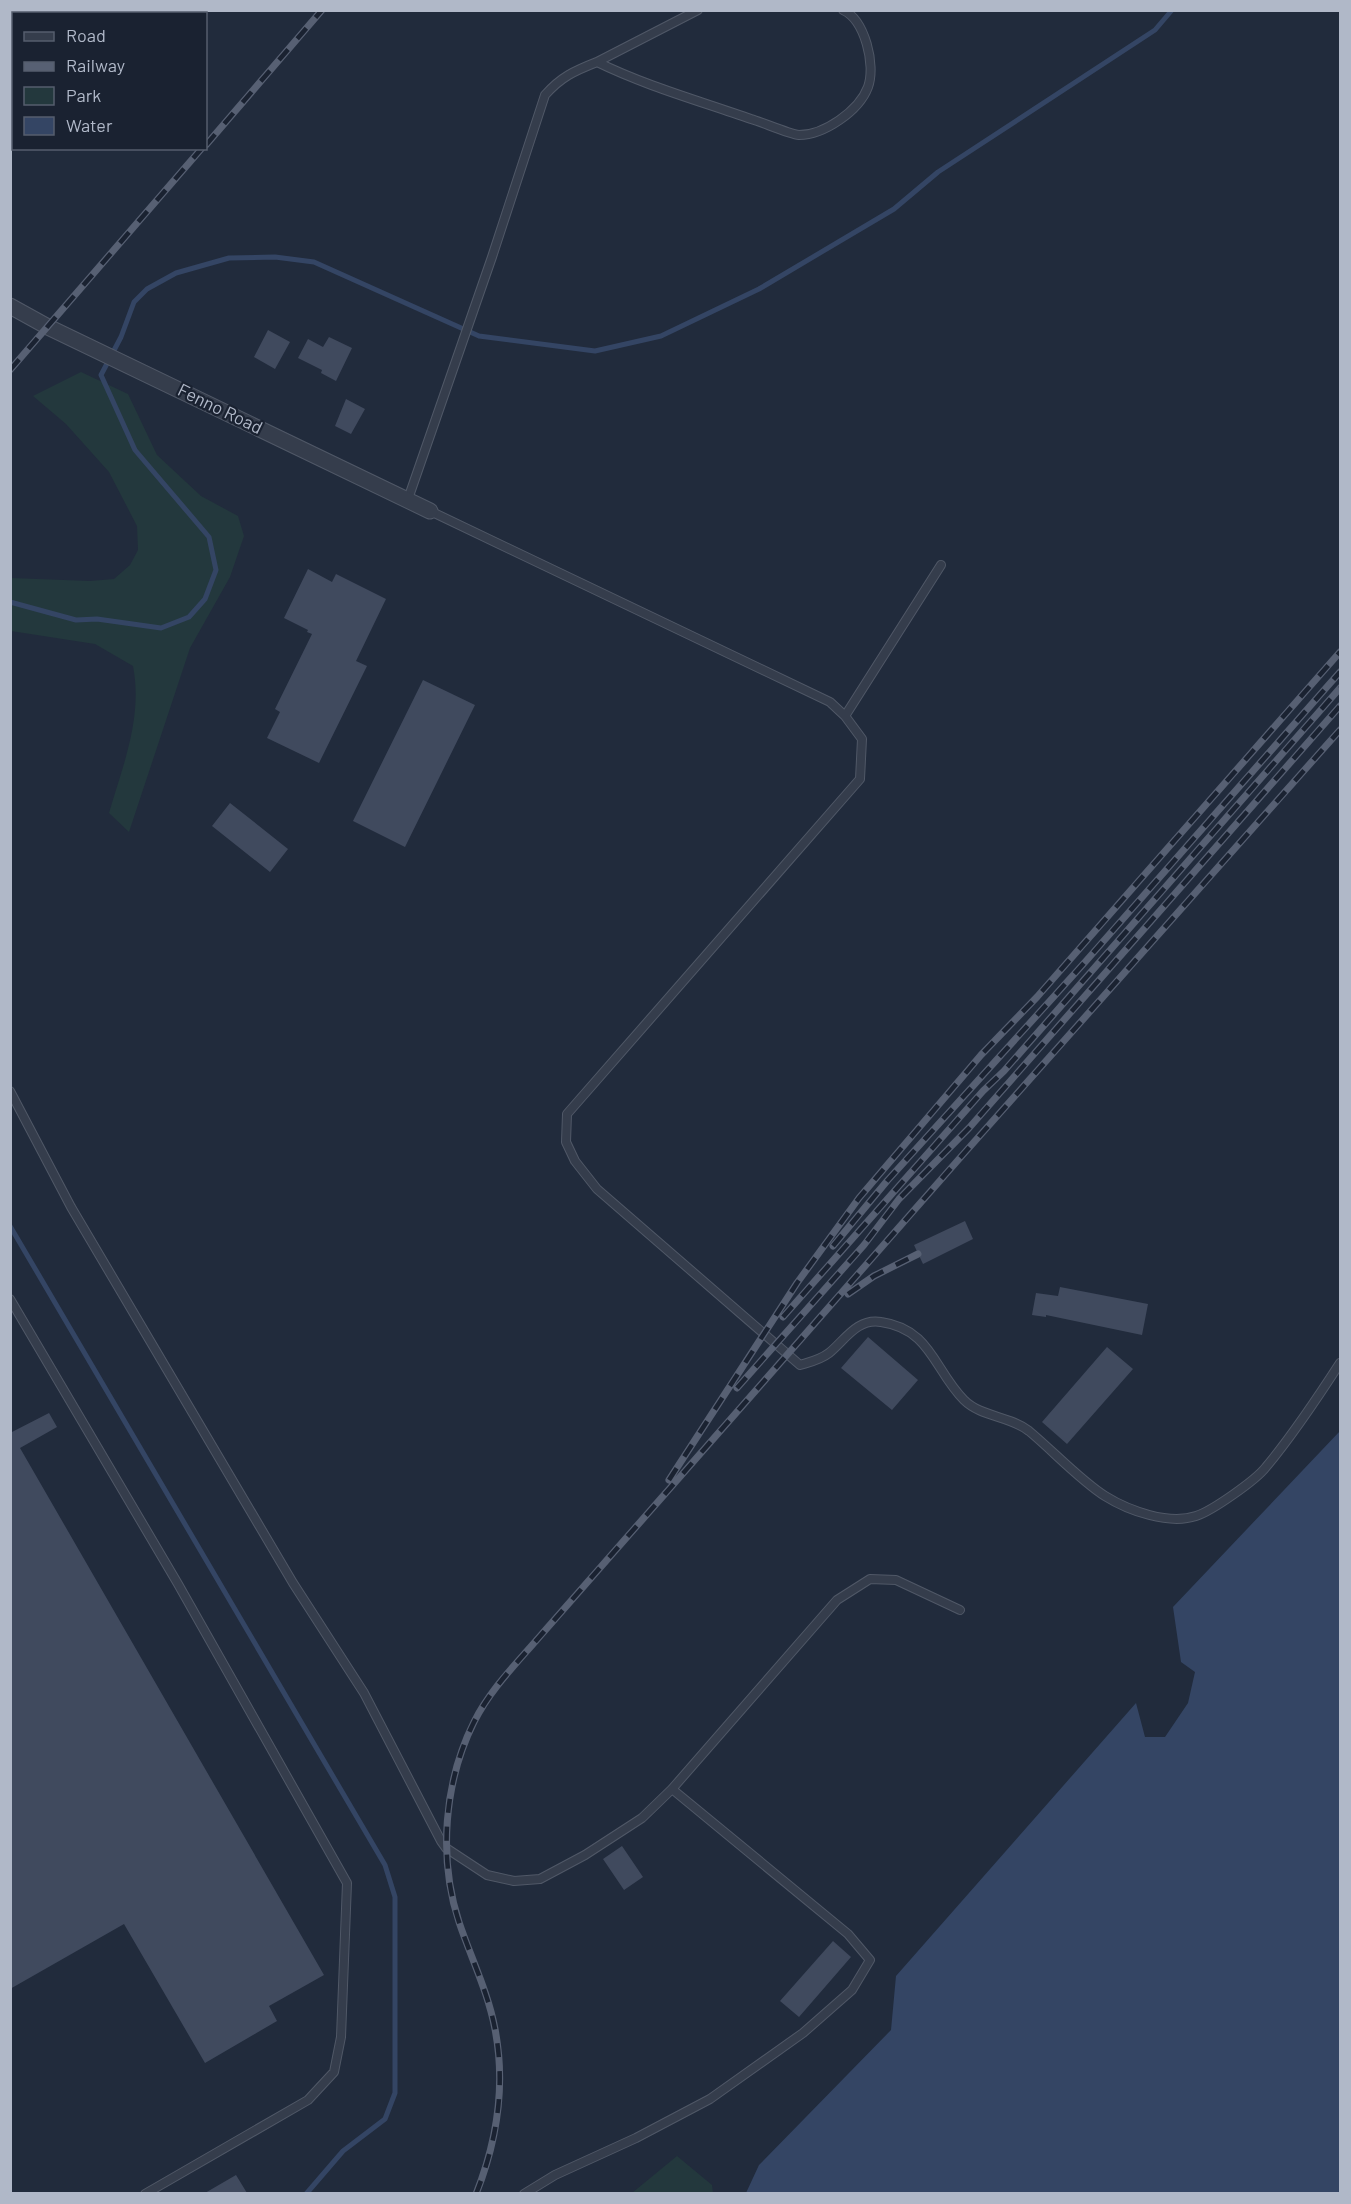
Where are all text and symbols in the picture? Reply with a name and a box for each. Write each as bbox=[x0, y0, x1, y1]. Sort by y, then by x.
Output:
legend bbox=[12, 12, 207, 150]
text: Road bbox=[66, 24, 106, 46]
text: Railway bbox=[66, 54, 125, 76]
text: Park bbox=[66, 84, 101, 106]
text: Water bbox=[66, 114, 113, 136]
street label: Fenno Road bbox=[174, 378, 266, 438]

